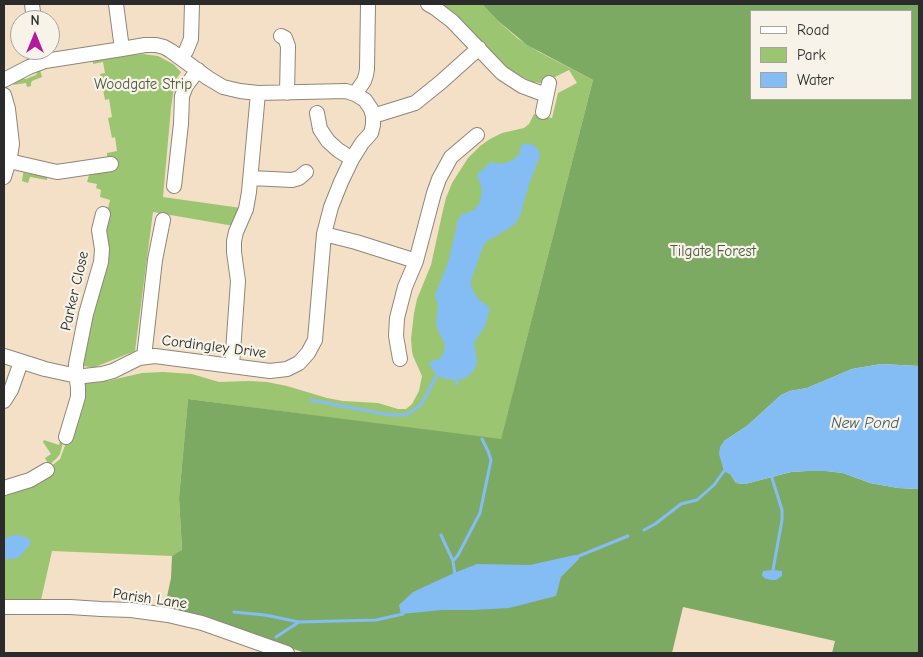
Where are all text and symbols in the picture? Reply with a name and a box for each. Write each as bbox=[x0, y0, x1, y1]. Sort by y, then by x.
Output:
north arrow bbox=[10, 10, 60, 60]
legend bbox=[750, 10, 913, 100]
text: N bbox=[30, 12, 40, 29]
text: Road bbox=[797, 21, 829, 39]
text: Park bbox=[797, 46, 826, 64]
text: Water bbox=[797, 71, 834, 89]
park label: Woodgate Strip bbox=[94, 76, 192, 94]
park label: Tilgate Forest bbox=[670, 243, 756, 261]
street label: Parker Close bbox=[57, 250, 93, 332]
street label: Cordingley Drive bbox=[161, 332, 267, 362]
water label: New Pond bbox=[831, 413, 899, 433]
street label: Parish Lane bbox=[112, 585, 188, 613]

